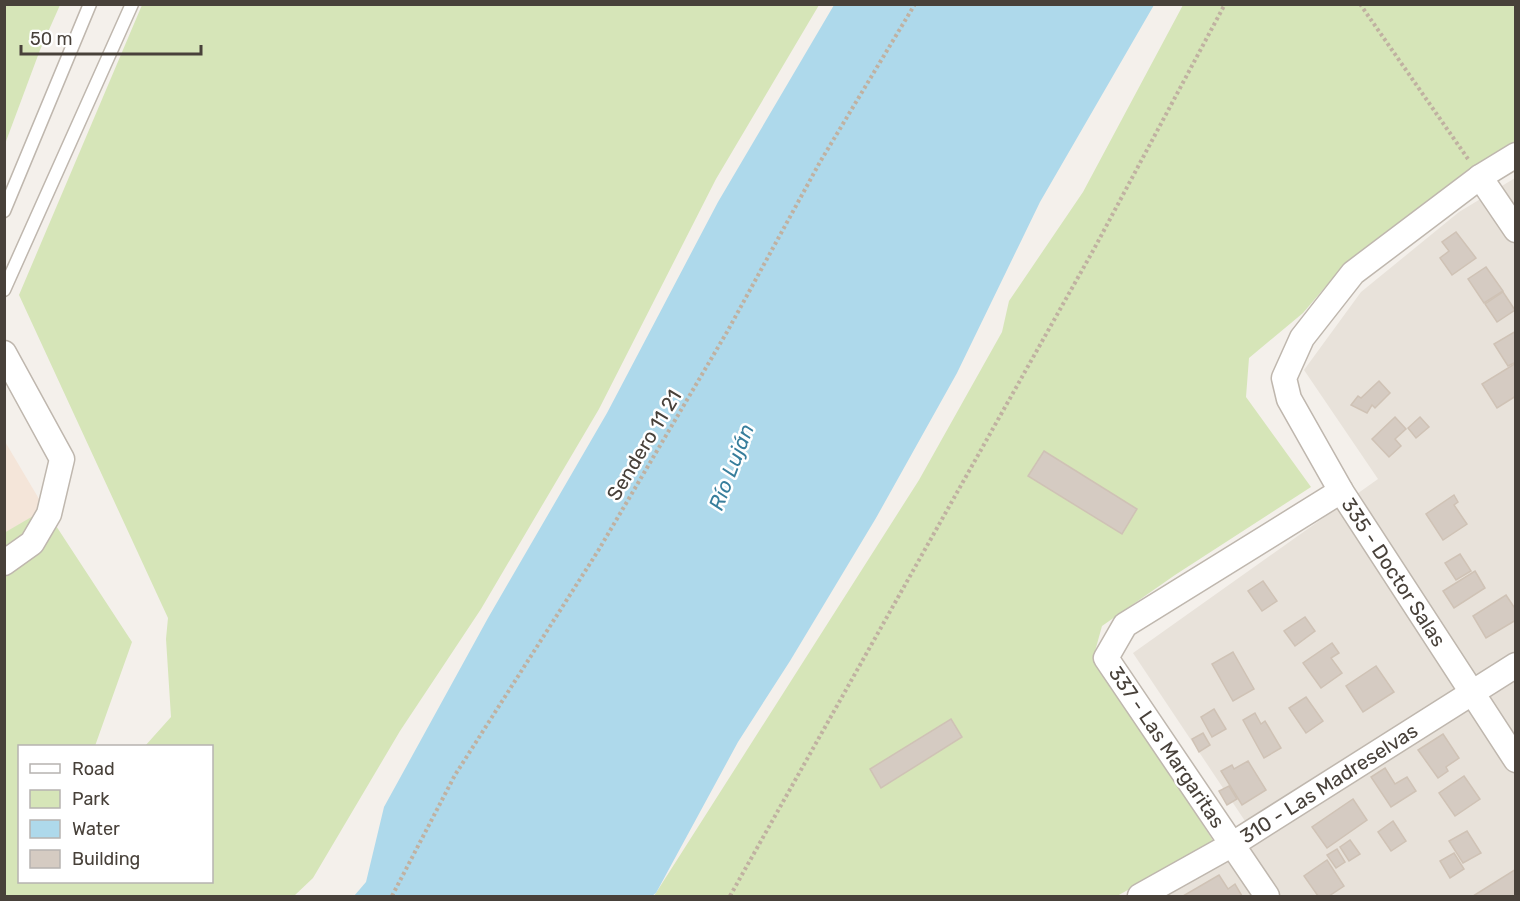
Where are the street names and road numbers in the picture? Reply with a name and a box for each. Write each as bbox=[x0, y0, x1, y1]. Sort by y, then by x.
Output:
street label: Sendero 11 21 bbox=[602, 385, 686, 505]
street label: 335 - Doctor Salas bbox=[1337, 493, 1451, 651]
street label: 337 - Las Margaritas bbox=[1104, 662, 1230, 832]
street label: 310 - Las Madreselvas bbox=[1236, 718, 1422, 848]

